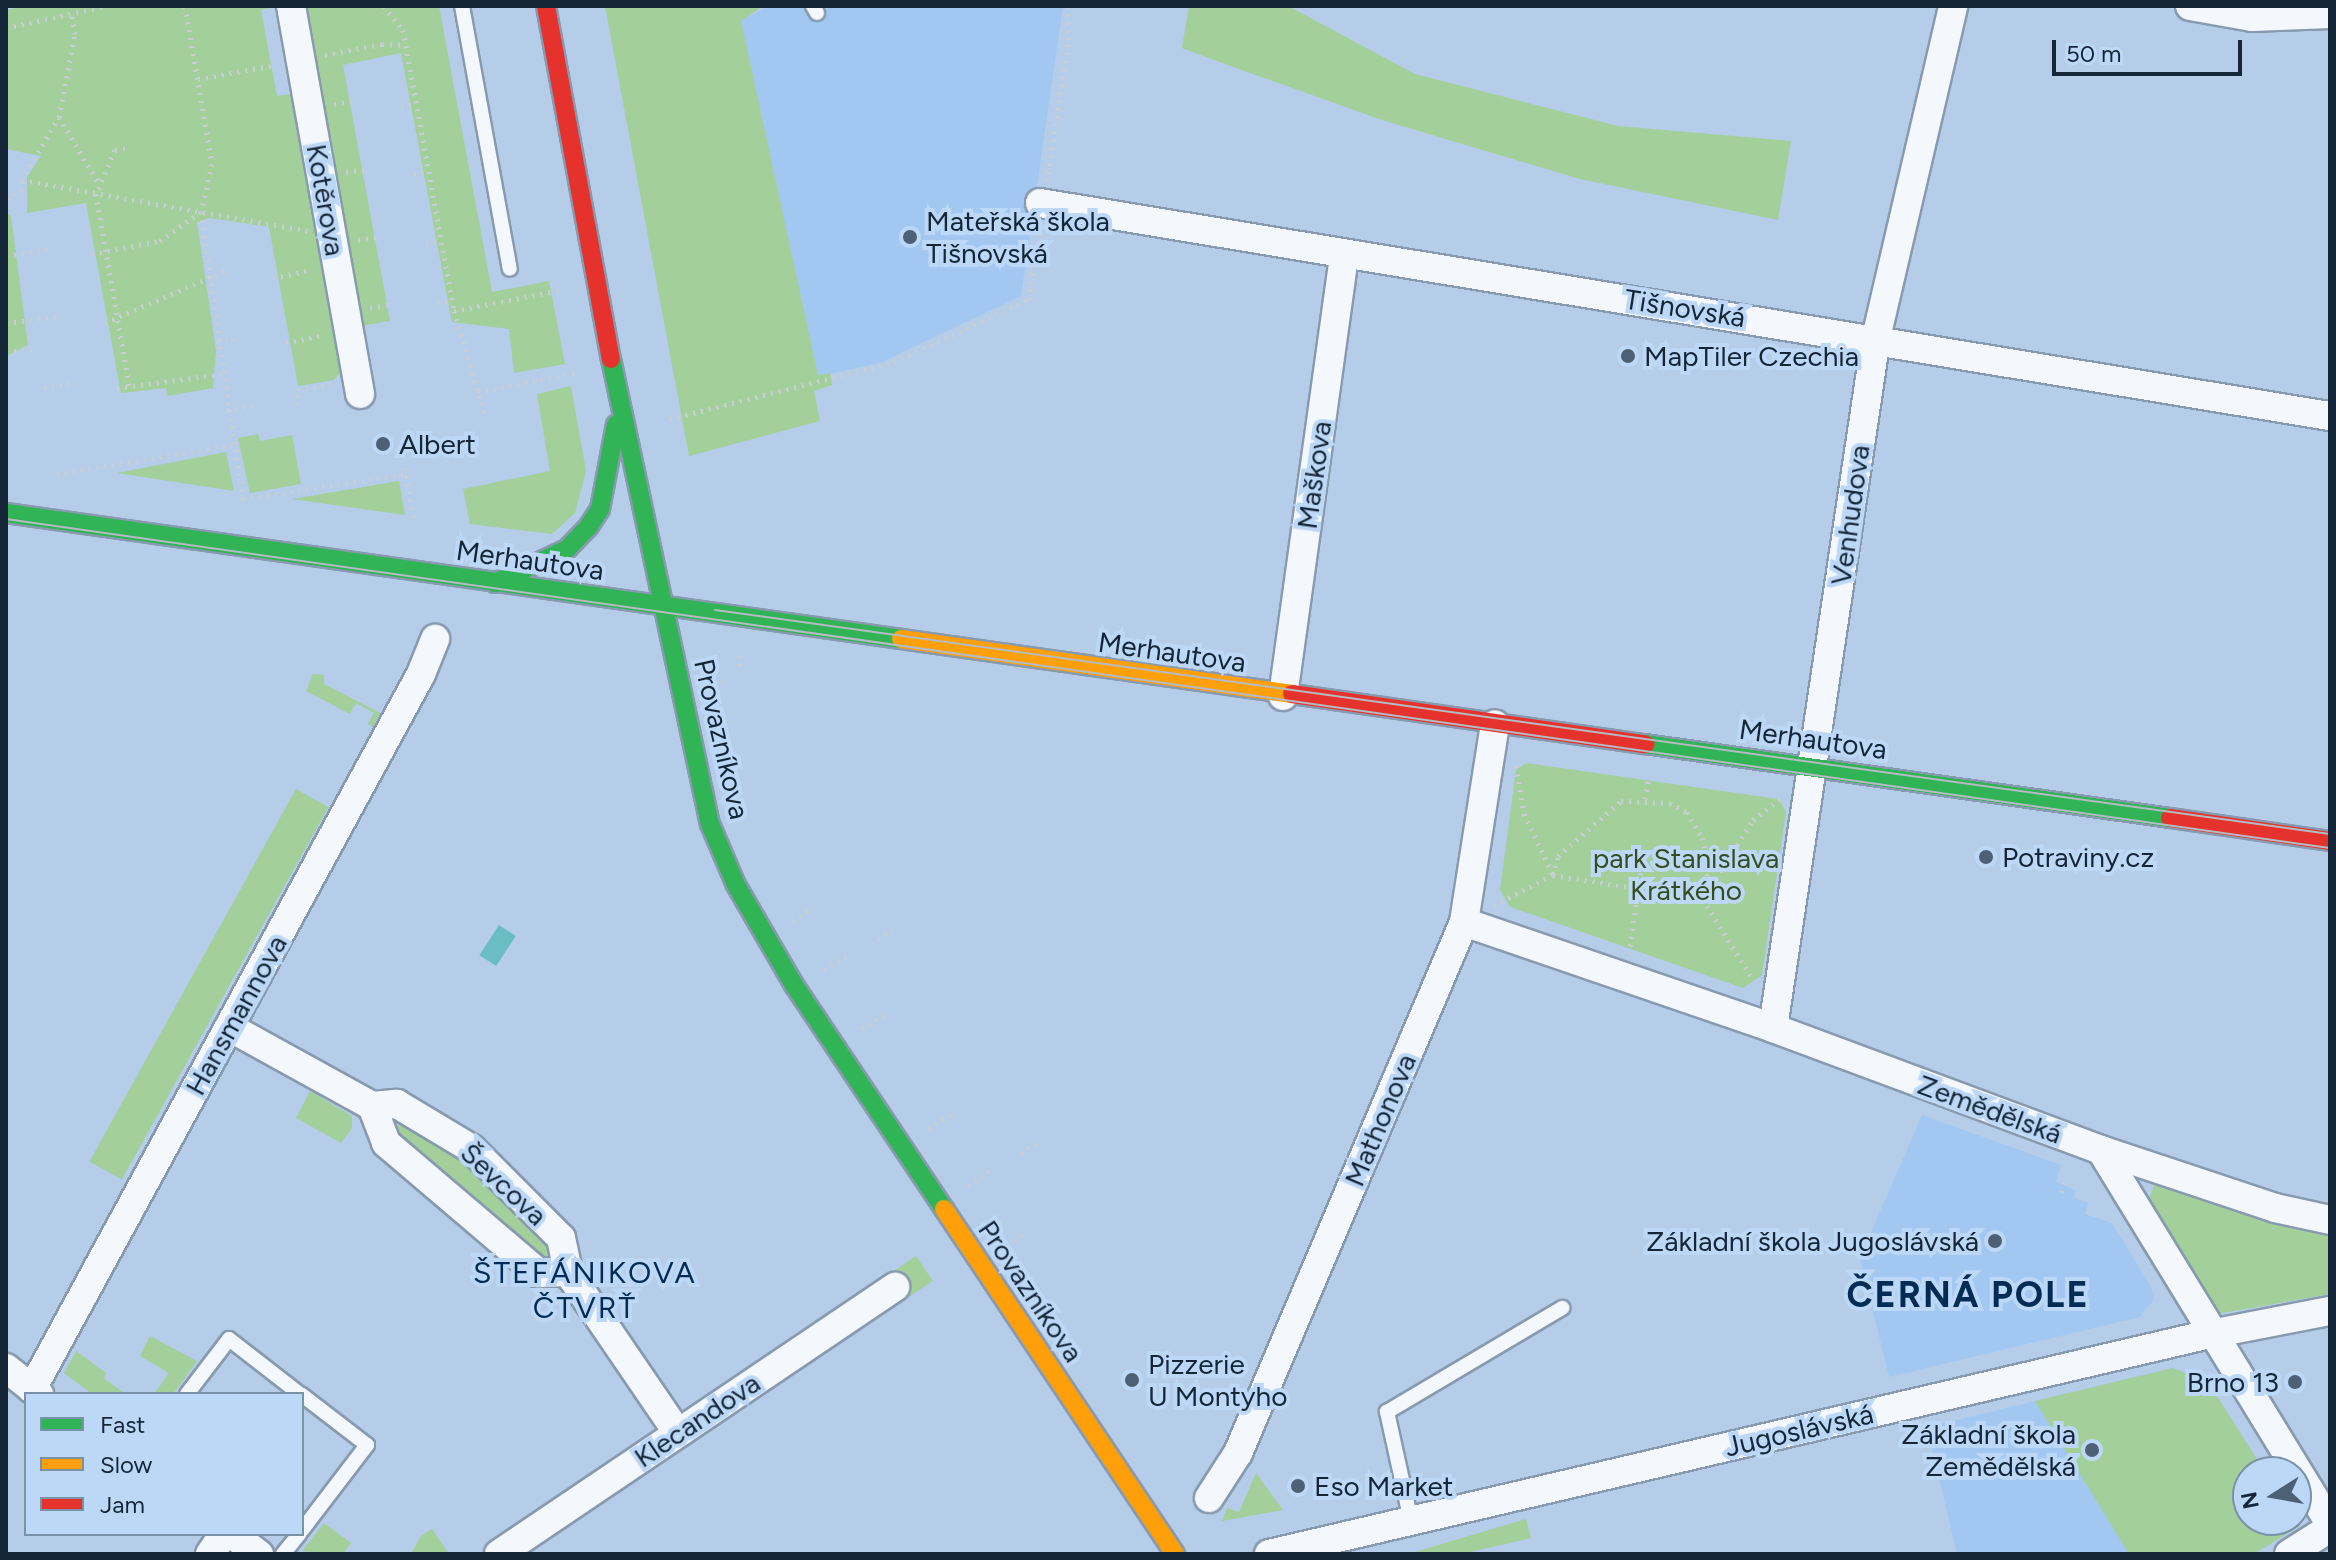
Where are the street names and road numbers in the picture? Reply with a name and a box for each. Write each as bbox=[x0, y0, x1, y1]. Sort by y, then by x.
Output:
street label: Kotěrova bbox=[300, 142, 352, 258]
street label: Tišnovská bbox=[1622, 282, 1748, 334]
street label: Maškova bbox=[1290, 419, 1338, 531]
street label: Venhudova bbox=[1824, 443, 1876, 587]
street label: Merhautova bbox=[454, 533, 606, 587]
street label: Merhautova bbox=[1096, 625, 1248, 679]
street label: Provazníkova bbox=[687, 656, 757, 822]
street label: Merhautova bbox=[1737, 712, 1889, 766]
street label: Hansmannova bbox=[178, 929, 294, 1101]
street label: Mathonova bbox=[1337, 1049, 1423, 1191]
street label: Zemědělská bbox=[1913, 1067, 2067, 1151]
street label: Ševcova bbox=[454, 1136, 554, 1232]
street label: Provazníkova bbox=[971, 1214, 1091, 1368]
street label: Klecandova bbox=[628, 1366, 766, 1474]
street label: Jugoslávská bbox=[1722, 1397, 1876, 1463]

